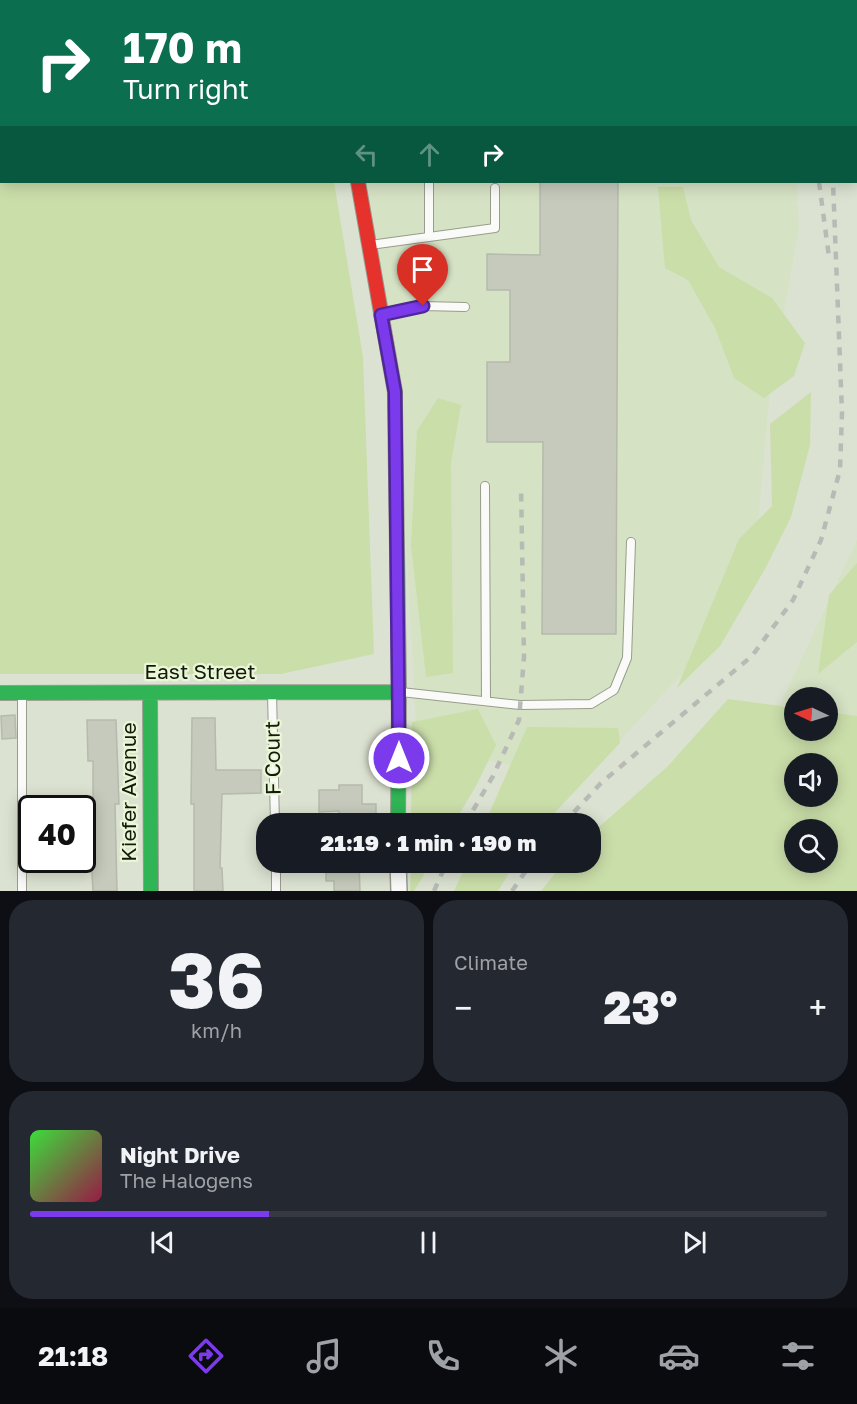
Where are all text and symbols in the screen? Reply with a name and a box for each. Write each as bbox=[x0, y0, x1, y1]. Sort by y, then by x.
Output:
text: 170 m bbox=[123, 22, 242, 72]
icon: right bbox=[24, 24, 102, 102]
text: Turn right bbox=[123, 73, 249, 105]
icon: left bbox=[350, 138, 383, 171]
icon: ahead bbox=[413, 138, 446, 171]
icon: right bbox=[476, 138, 509, 171]
pin bbox=[397, 244, 448, 306]
icon: arrive bbox=[406, 253, 439, 286]
street label: East Street bbox=[144, 658, 256, 684]
north arrow bbox=[784, 687, 838, 741]
map controls bbox=[784, 687, 838, 873]
street label: F Court bbox=[258, 721, 286, 795]
street label: Kiefer Avenue bbox=[115, 722, 141, 862]
position arrow bbox=[367, 726, 431, 790]
button: sound bbox=[784, 753, 838, 807]
speed limit sign: 40 bbox=[18, 795, 96, 873]
button: search bbox=[784, 819, 838, 873]
text: 21:19 · 1 min · 190 m bbox=[321, 829, 536, 856]
text: 36 bbox=[168, 932, 265, 1025]
text: Climate bbox=[454, 950, 528, 974]
text: 23° bbox=[604, 980, 677, 1034]
text: − bbox=[454, 988, 472, 1027]
text: + bbox=[809, 988, 827, 1027]
text: km/h bbox=[191, 1018, 242, 1042]
text: Night Drive bbox=[120, 1141, 240, 1168]
text: The Halogens bbox=[120, 1168, 253, 1192]
icon: previous bbox=[146, 1226, 179, 1259]
icon: pause bbox=[412, 1226, 445, 1259]
icon: next bbox=[678, 1226, 711, 1259]
icon: directions bbox=[185, 1335, 227, 1377]
icon: music bbox=[303, 1335, 345, 1377]
icon: phone bbox=[422, 1335, 464, 1377]
icon: climate bbox=[540, 1335, 582, 1377]
icon: car bbox=[658, 1335, 700, 1377]
icon: filters bbox=[777, 1335, 819, 1377]
text: 21:18 bbox=[38, 1340, 108, 1372]

